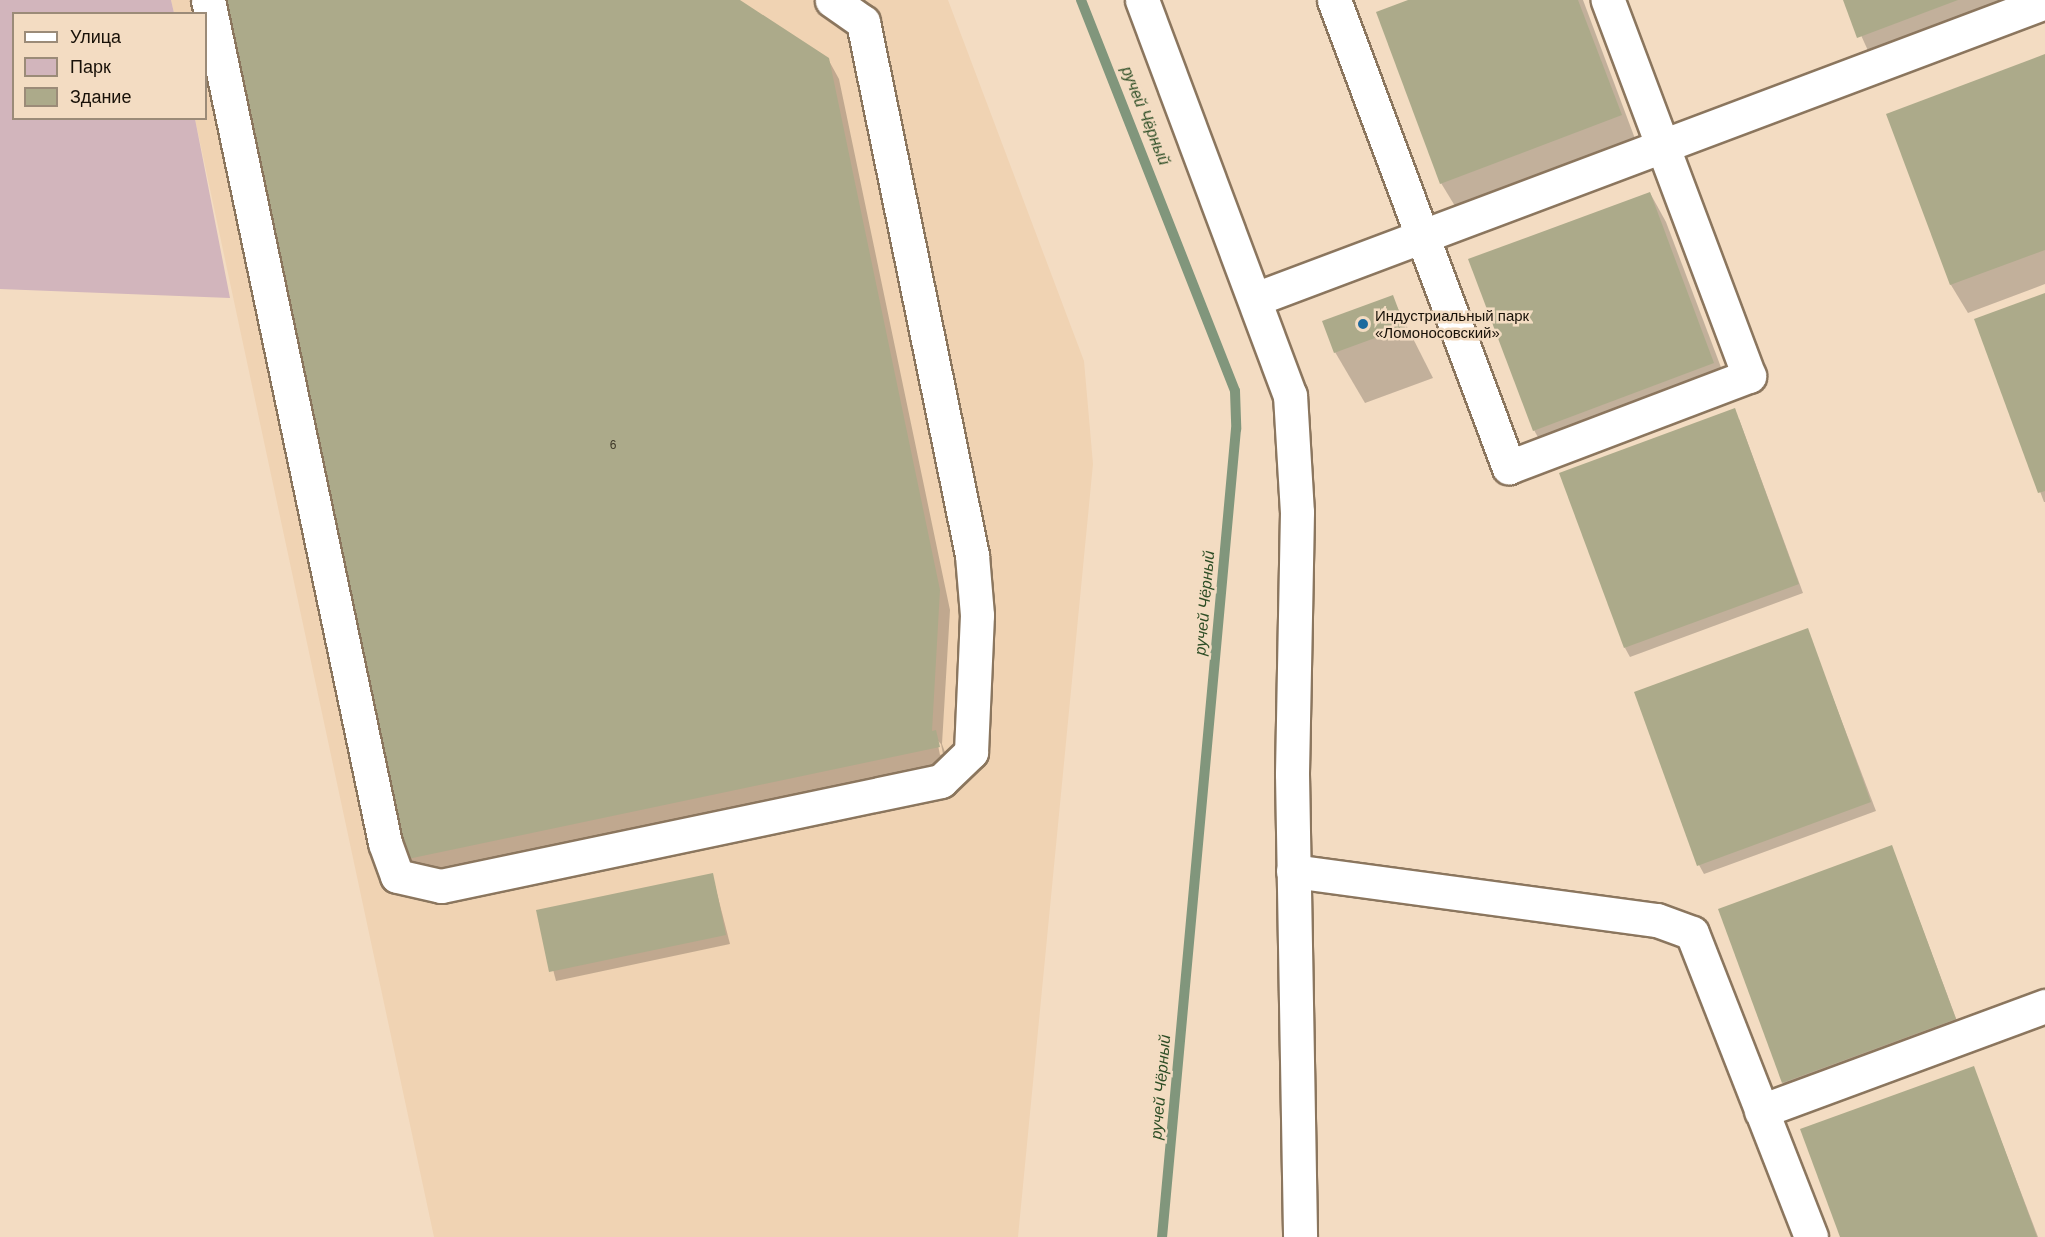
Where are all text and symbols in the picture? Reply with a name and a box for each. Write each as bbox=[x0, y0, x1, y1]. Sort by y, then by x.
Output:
legend bbox=[12, 12, 207, 120]
text: Улица bbox=[70, 27, 121, 47]
text: Парк bbox=[70, 57, 111, 77]
water label: ручей Чёрный bbox=[1116, 64, 1174, 168]
text: Здание bbox=[70, 87, 131, 107]
place label: Индустриальный парк «Ломоносовский» bbox=[1375, 306, 1529, 341]
marker: Индустриальный парк «Ломоносовский» bbox=[1356, 317, 1370, 331]
house number: 6 bbox=[610, 439, 616, 453]
water label: ручей Чёрный bbox=[1191, 550, 1219, 656]
water label: ручей Чёрный bbox=[1147, 1034, 1175, 1140]

